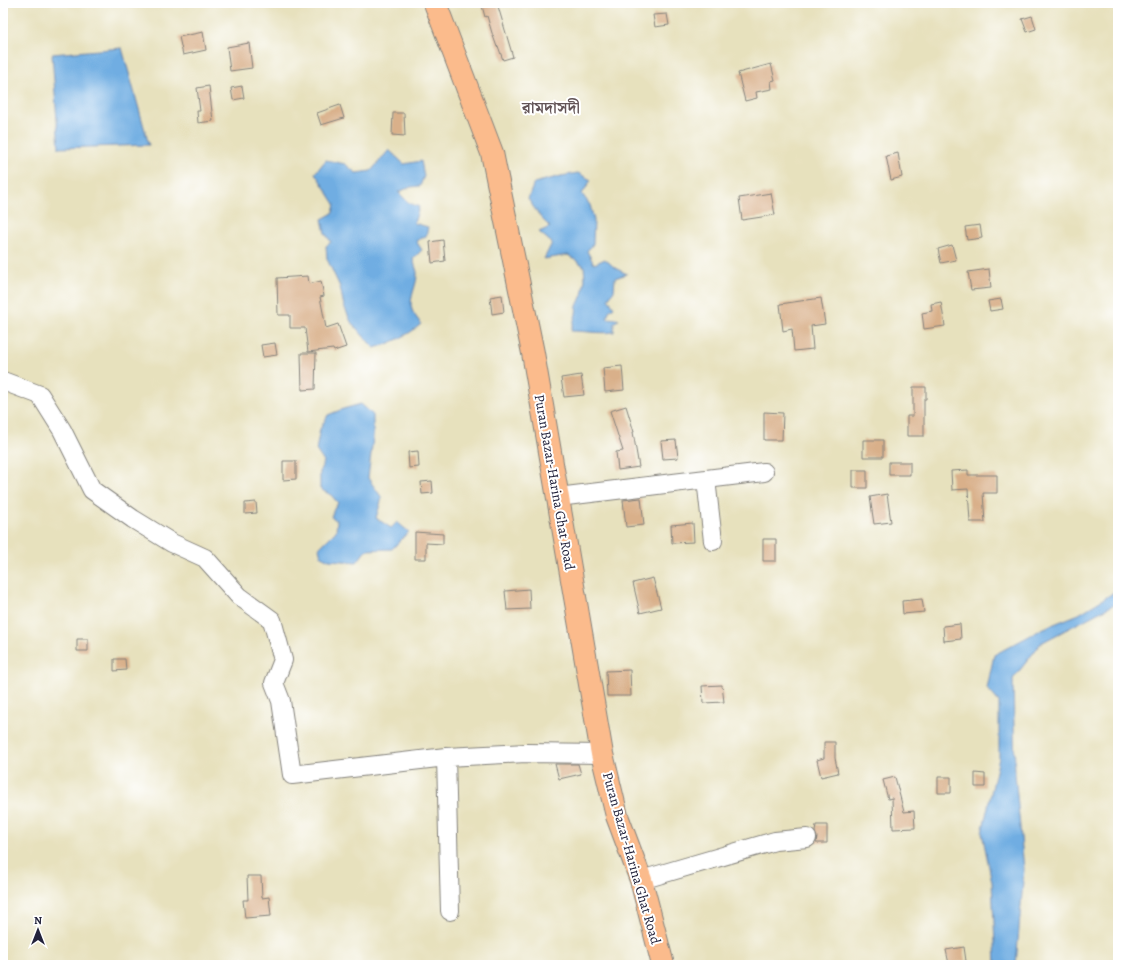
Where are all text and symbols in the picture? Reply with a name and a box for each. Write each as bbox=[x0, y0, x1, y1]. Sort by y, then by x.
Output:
district label: রামদাসদী bbox=[521, 97, 580, 119]
street label: Puran Bazar-Harina Ghat Road bbox=[530, 393, 579, 572]
street label: Puran Bazar-Harina Ghat Road bbox=[598, 770, 665, 947]
north arrow bbox=[18, 910, 58, 950]
text: N bbox=[34, 913, 42, 928]

